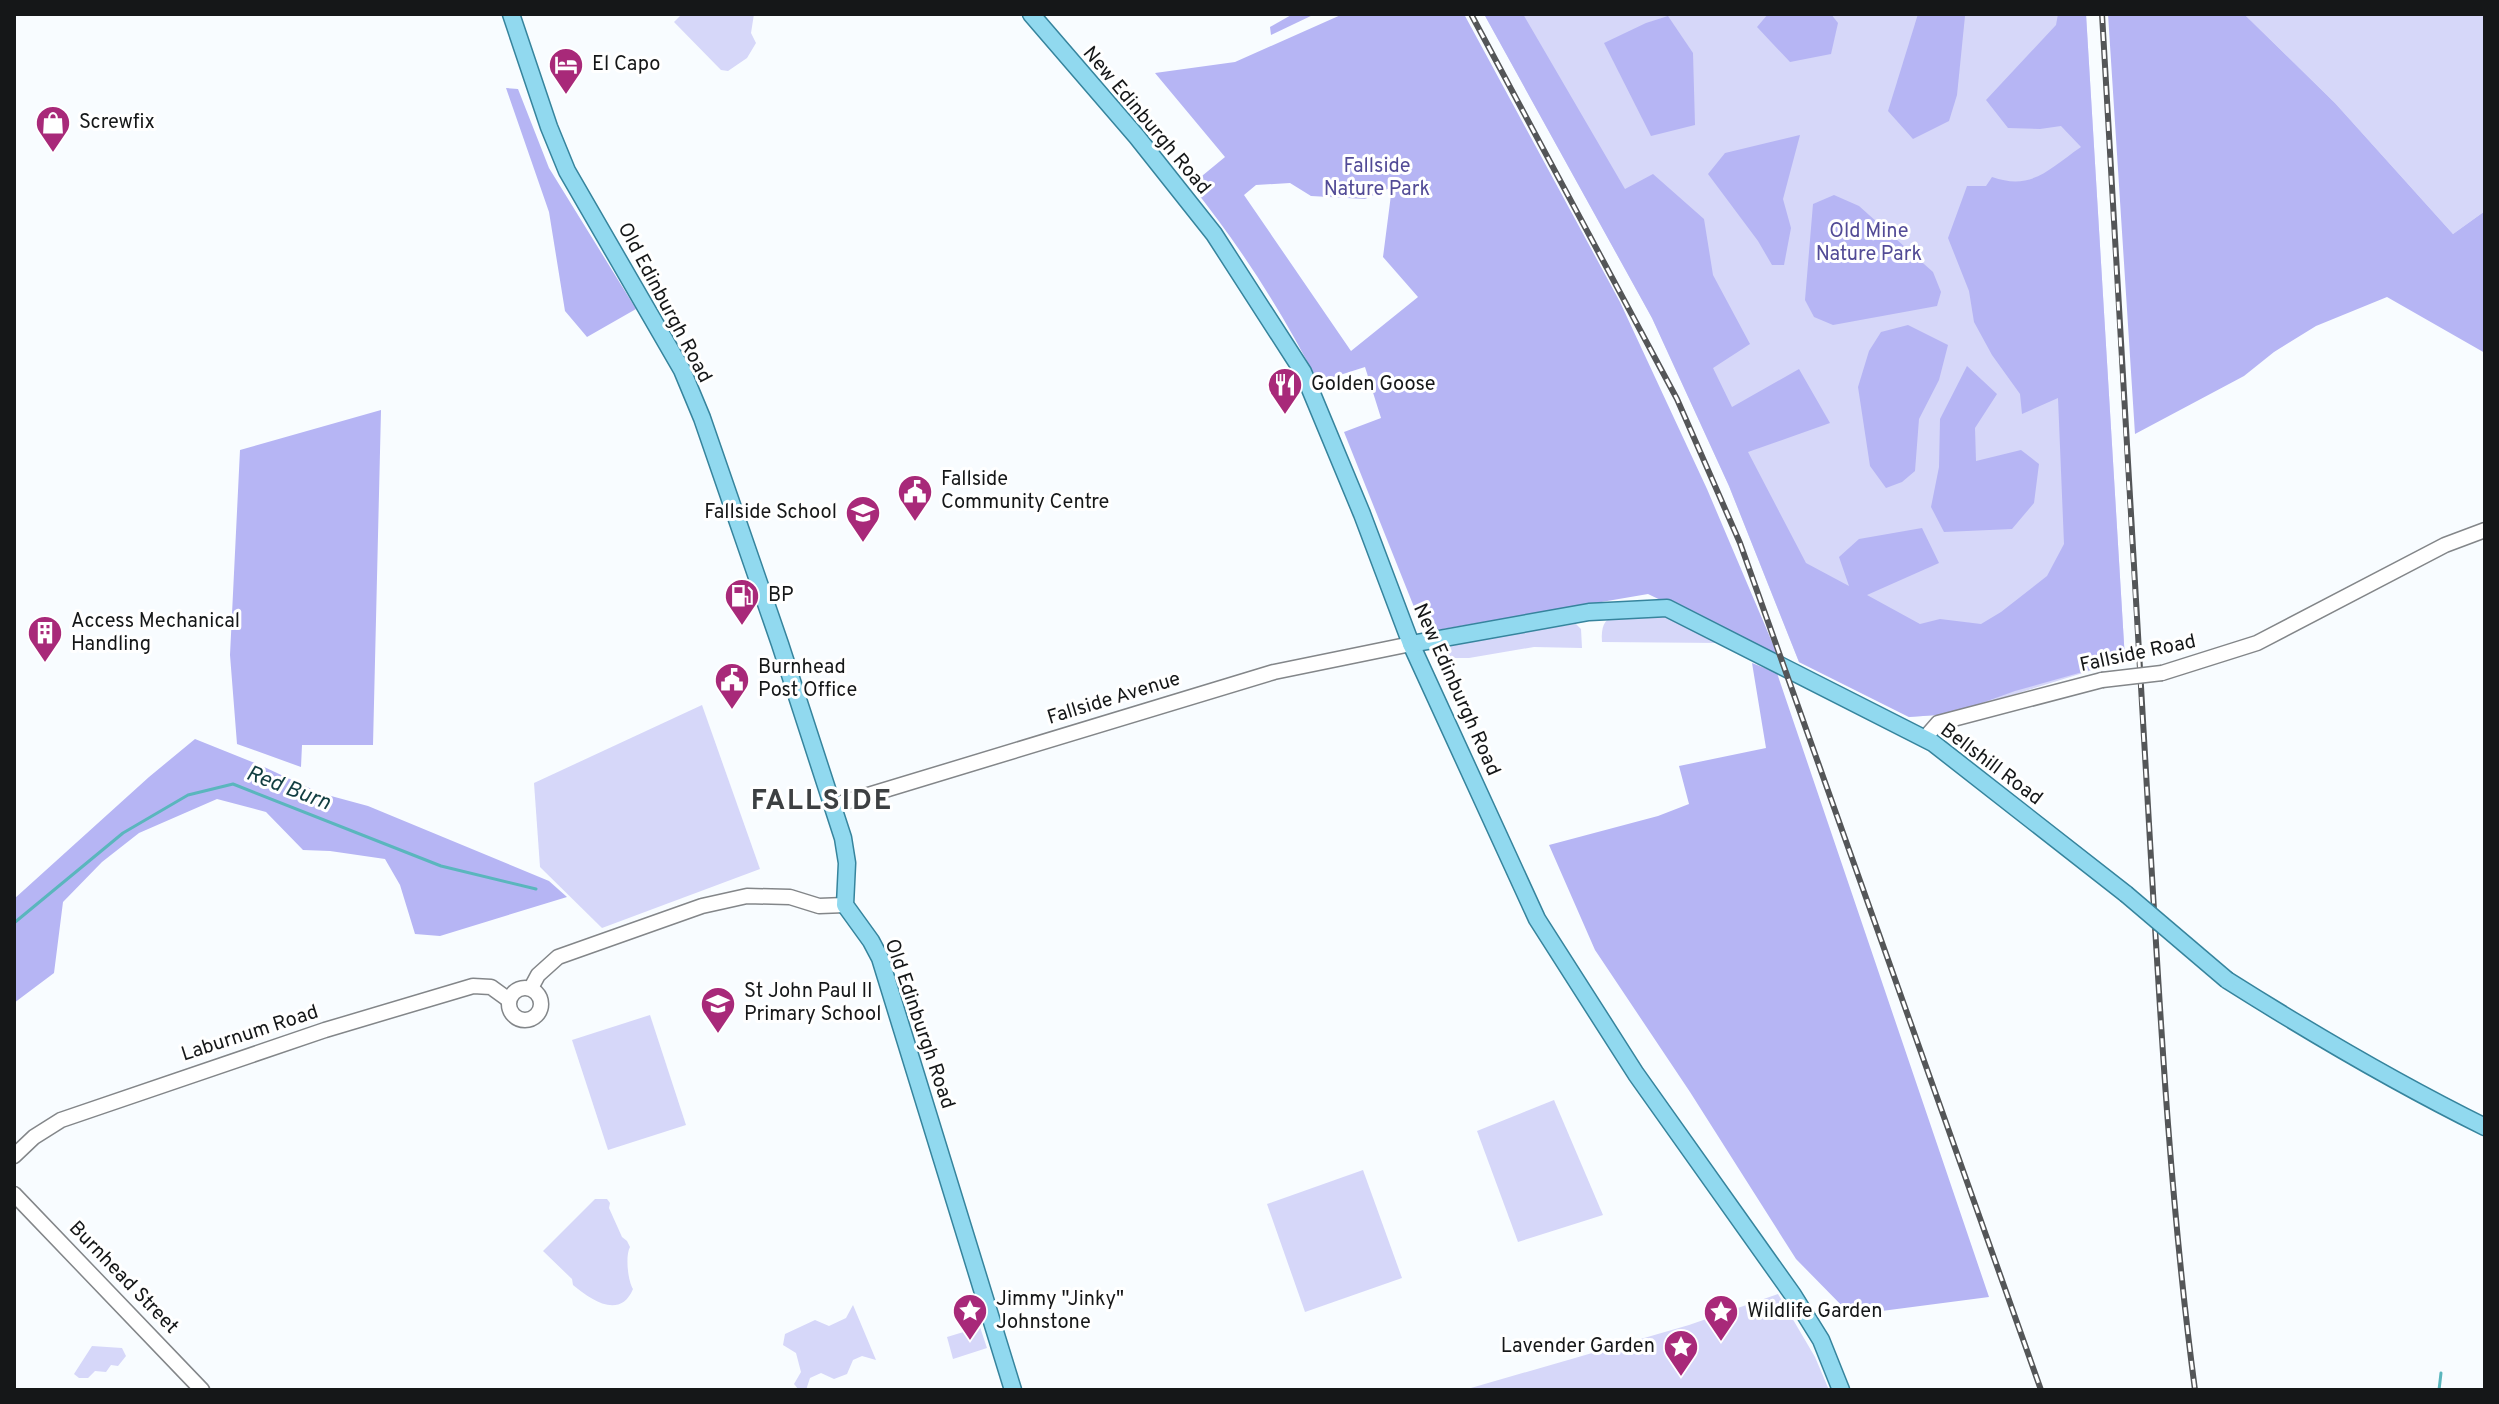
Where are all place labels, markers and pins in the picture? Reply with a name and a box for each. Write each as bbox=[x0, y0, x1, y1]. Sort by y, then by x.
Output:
hotel icon: El Capo bbox=[547, 46, 585, 96]
place label: El Capo bbox=[592, 52, 660, 78]
shop icon: Screwfix bbox=[34, 104, 72, 154]
place label: Screwfix bbox=[79, 110, 155, 136]
restaurant icon: Golden Goose bbox=[1266, 366, 1304, 416]
place label: Golden Goose bbox=[1311, 372, 1435, 398]
place label: Fallside Community Centre bbox=[941, 467, 1109, 516]
public building icon: Fallside Community Centre bbox=[896, 473, 934, 523]
school or university icon: Fallside School bbox=[844, 494, 882, 544]
place label: Fallside School bbox=[704, 500, 837, 526]
fuel station icon: BP bbox=[723, 577, 761, 627]
place label: BP bbox=[768, 583, 794, 609]
place label: Access Mechanical Handling bbox=[71, 609, 240, 658]
building icon: Access Mechanical Handling bbox=[26, 614, 64, 664]
place label: Burnhead Post Office bbox=[758, 655, 857, 704]
public building icon: Burnhead Post Office bbox=[713, 661, 751, 711]
place label: St John Paul II Primary School bbox=[744, 979, 881, 1028]
school or university icon: St John Paul II Primary School bbox=[699, 985, 737, 1035]
place label: Jimmy "Jinky" Johnstone bbox=[996, 1287, 1124, 1336]
place icon: Jimmy "Jinky" Johnstone bbox=[951, 1292, 989, 1342]
place icon: Wildlife Garden bbox=[1702, 1293, 1740, 1343]
place label: Wildlife Garden bbox=[1747, 1299, 1883, 1325]
place icon: Lavender Garden bbox=[1662, 1328, 1700, 1378]
place label: Lavender Garden bbox=[1501, 1334, 1655, 1360]

